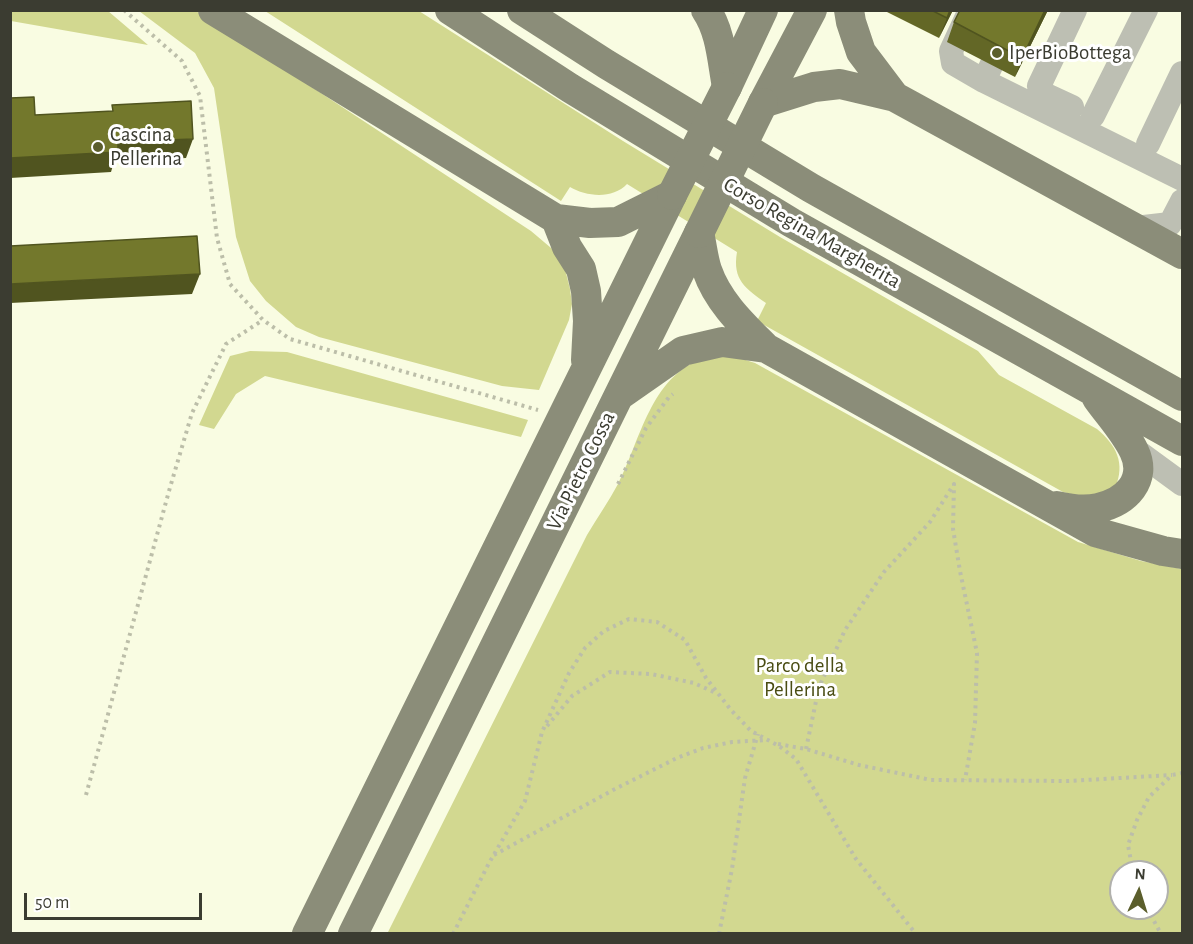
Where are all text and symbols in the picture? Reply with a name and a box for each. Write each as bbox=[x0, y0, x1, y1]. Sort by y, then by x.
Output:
place label: IperBioBottega bbox=[1009, 40, 1131, 66]
marker: IperBioBottega bbox=[990, 46, 1004, 60]
place label: Cascina Pellerina bbox=[110, 122, 182, 172]
marker: Cascina Pellerina bbox=[91, 140, 105, 154]
street label: Corso Regina Margherita bbox=[719, 172, 905, 294]
street label: Via Pietro Cossa bbox=[541, 407, 621, 535]
park label: Parco della Pellerina bbox=[755, 653, 845, 703]
north arrow bbox=[1109, 860, 1169, 920]
text: N bbox=[1134, 866, 1146, 882]
scale bar bbox=[27, 881, 206, 919]
text: 50 m bbox=[35, 894, 69, 912]

